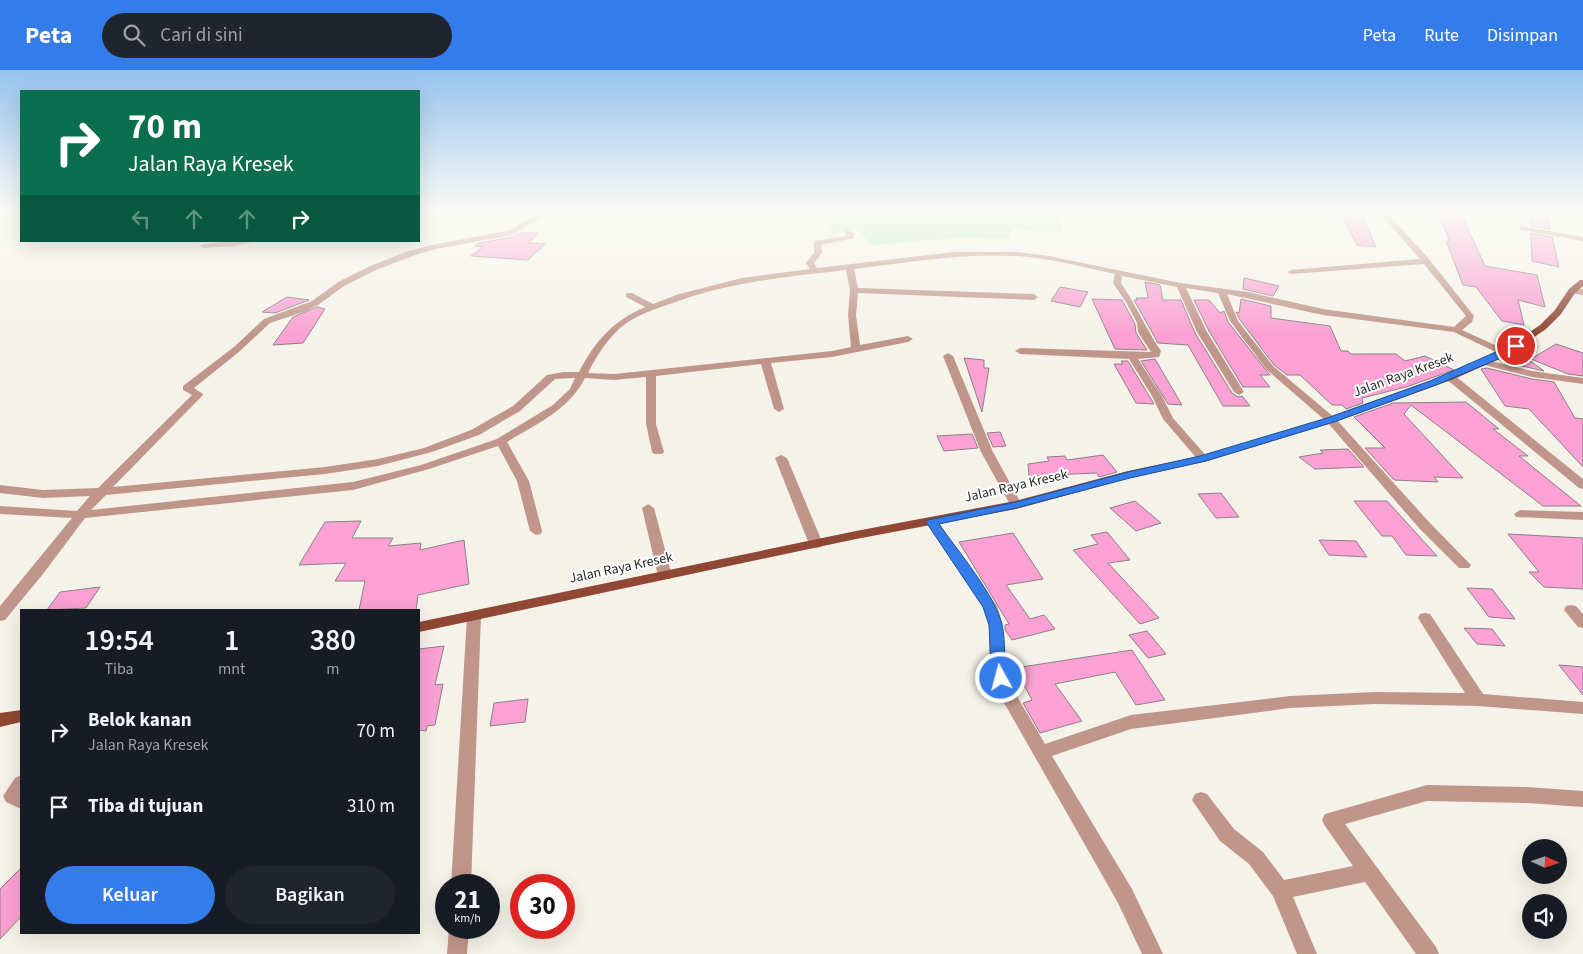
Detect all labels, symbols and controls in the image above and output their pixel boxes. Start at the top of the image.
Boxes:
search box [102,13,452,58]
text: Peta [25,18,72,53]
icon: search [120,21,148,49]
text: Cari di sini [160,22,243,49]
text: Peta [1363,23,1396,48]
text: Rute [1424,23,1459,48]
text: Disimpan [1487,23,1558,48]
text: 70 m [128,102,202,152]
icon: right [45,110,110,175]
text: Jalan Raya Kresek [128,148,294,180]
icon: left [127,205,155,233]
icon: ahead [180,205,208,233]
icon: ahead [233,205,261,233]
icon: right [286,205,314,233]
pin [1495,325,1537,367]
icon: arrive [1502,332,1530,360]
street label: Jalan Raya Kresek [1350,347,1456,402]
street label: Jalan Raya Kresek [963,464,1070,508]
street label: Jalan Raya Kresek [568,547,675,589]
text: 19:54 [84,619,154,662]
text: 1 [224,619,240,662]
text: 380 [310,619,356,662]
position arrow [974,651,1026,703]
text: Tiba [104,658,134,680]
text: mnt [218,658,246,680]
text: m [326,658,339,680]
text: Belok kanan [88,707,192,734]
icon: right [45,718,73,746]
text: 70 m [357,718,395,745]
text: Jalan Raya Kresek [88,734,209,756]
icon: arrive [45,793,73,821]
text: Tiba di tujuan [88,793,203,820]
text: 310 m [347,793,395,820]
north arrow [1522,839,1568,884]
map controls [1522,839,1567,939]
button: Keluar [45,866,215,924]
button: Bagikan [225,866,395,924]
speed limit sign: 30 [510,874,575,939]
text: 21 [454,882,481,918]
button: sound [1522,894,1567,939]
text: km/h [454,910,481,927]

